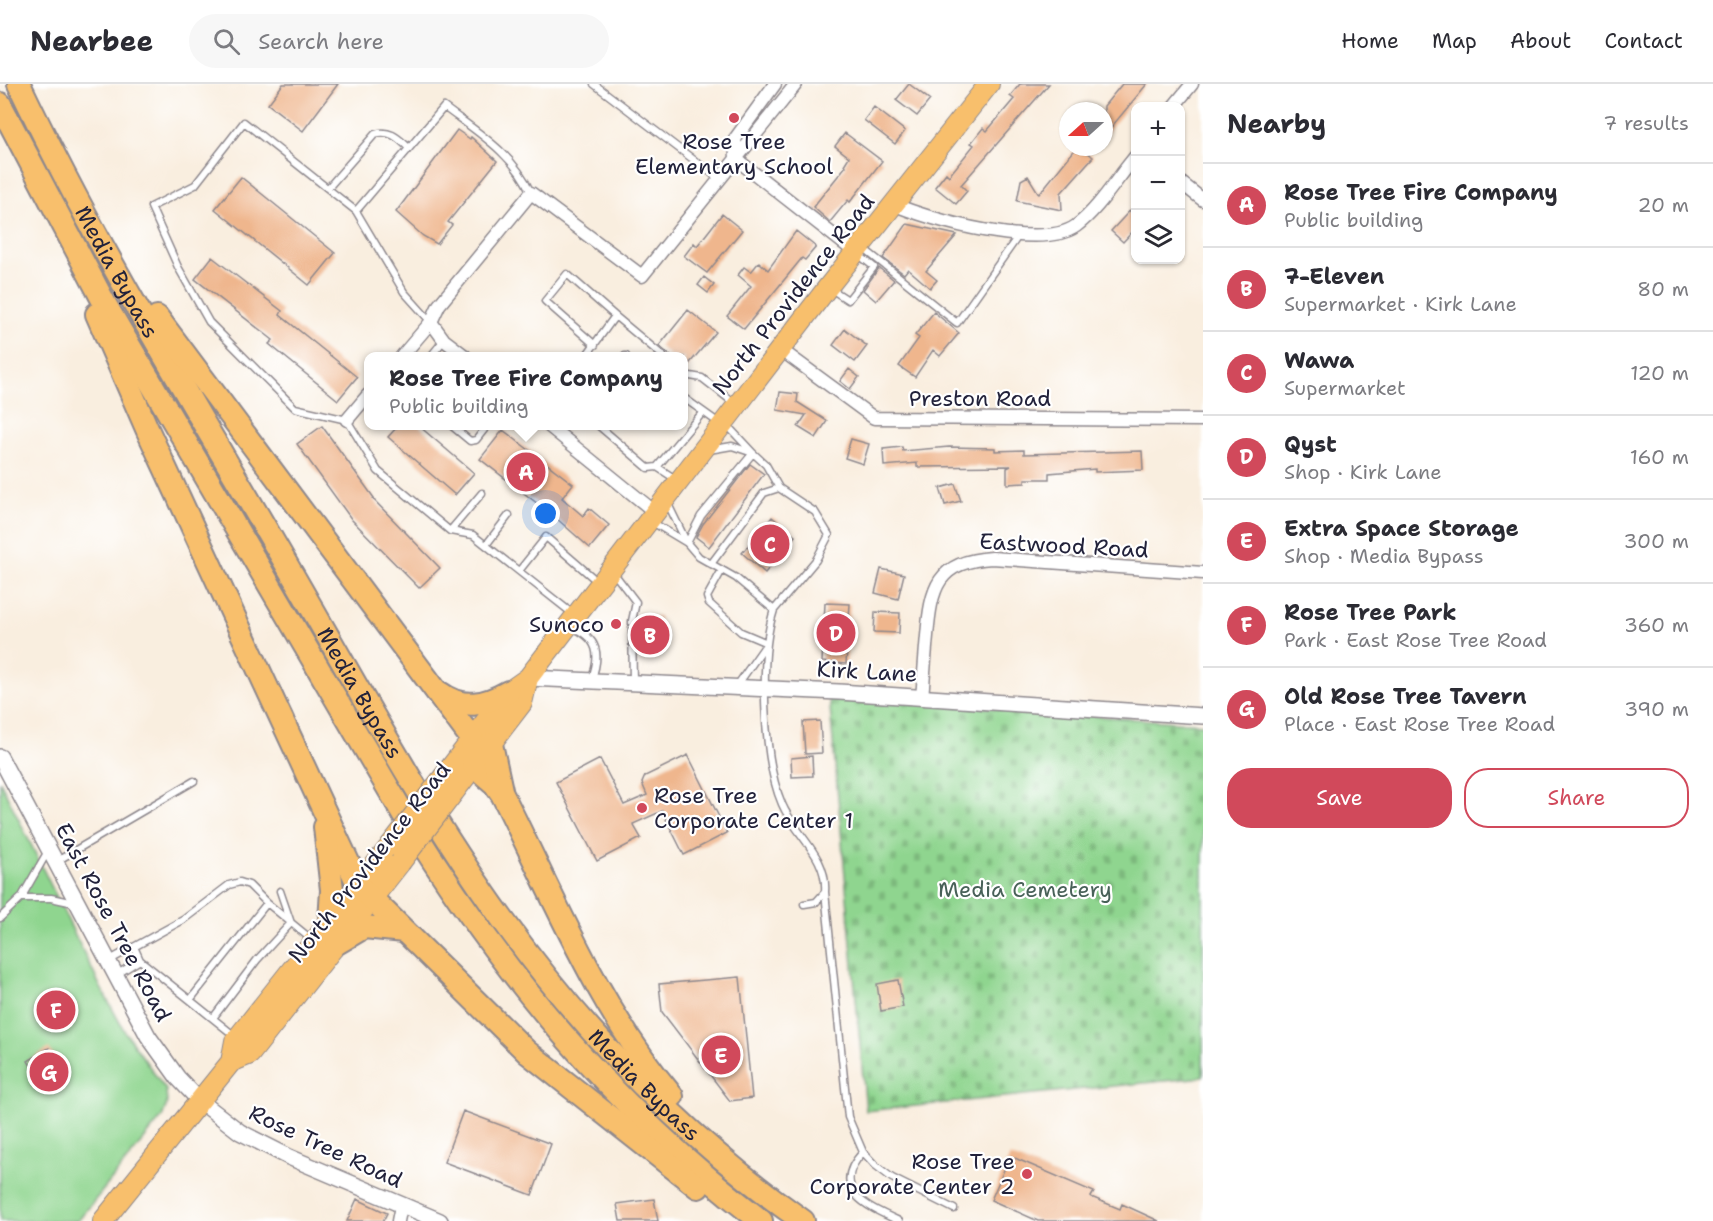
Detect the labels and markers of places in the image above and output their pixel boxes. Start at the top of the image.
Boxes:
marker: Rose Tree Elementary School [727,111,741,125]
place label: Rose Tree Elementary School [635,127,833,181]
pin: A [506,450,546,494]
pin: C [750,522,790,566]
place label: Sunoco [529,610,604,639]
pin: D [816,610,856,656]
pin: B [630,612,670,658]
marker: Sunoco [609,617,623,631]
place label: Rose Tree Corporate Center 1 [654,781,853,835]
marker: Rose Tree Corporate Center 1 [635,801,649,815]
pin: F [36,988,76,1032]
pin: E [702,1032,740,1078]
pin: G [29,1050,68,1094]
place label: Rose Tree Corporate Center 2 [809,1147,1015,1201]
marker: Rose Tree Corporate Center 2 [1020,1167,1034,1181]

